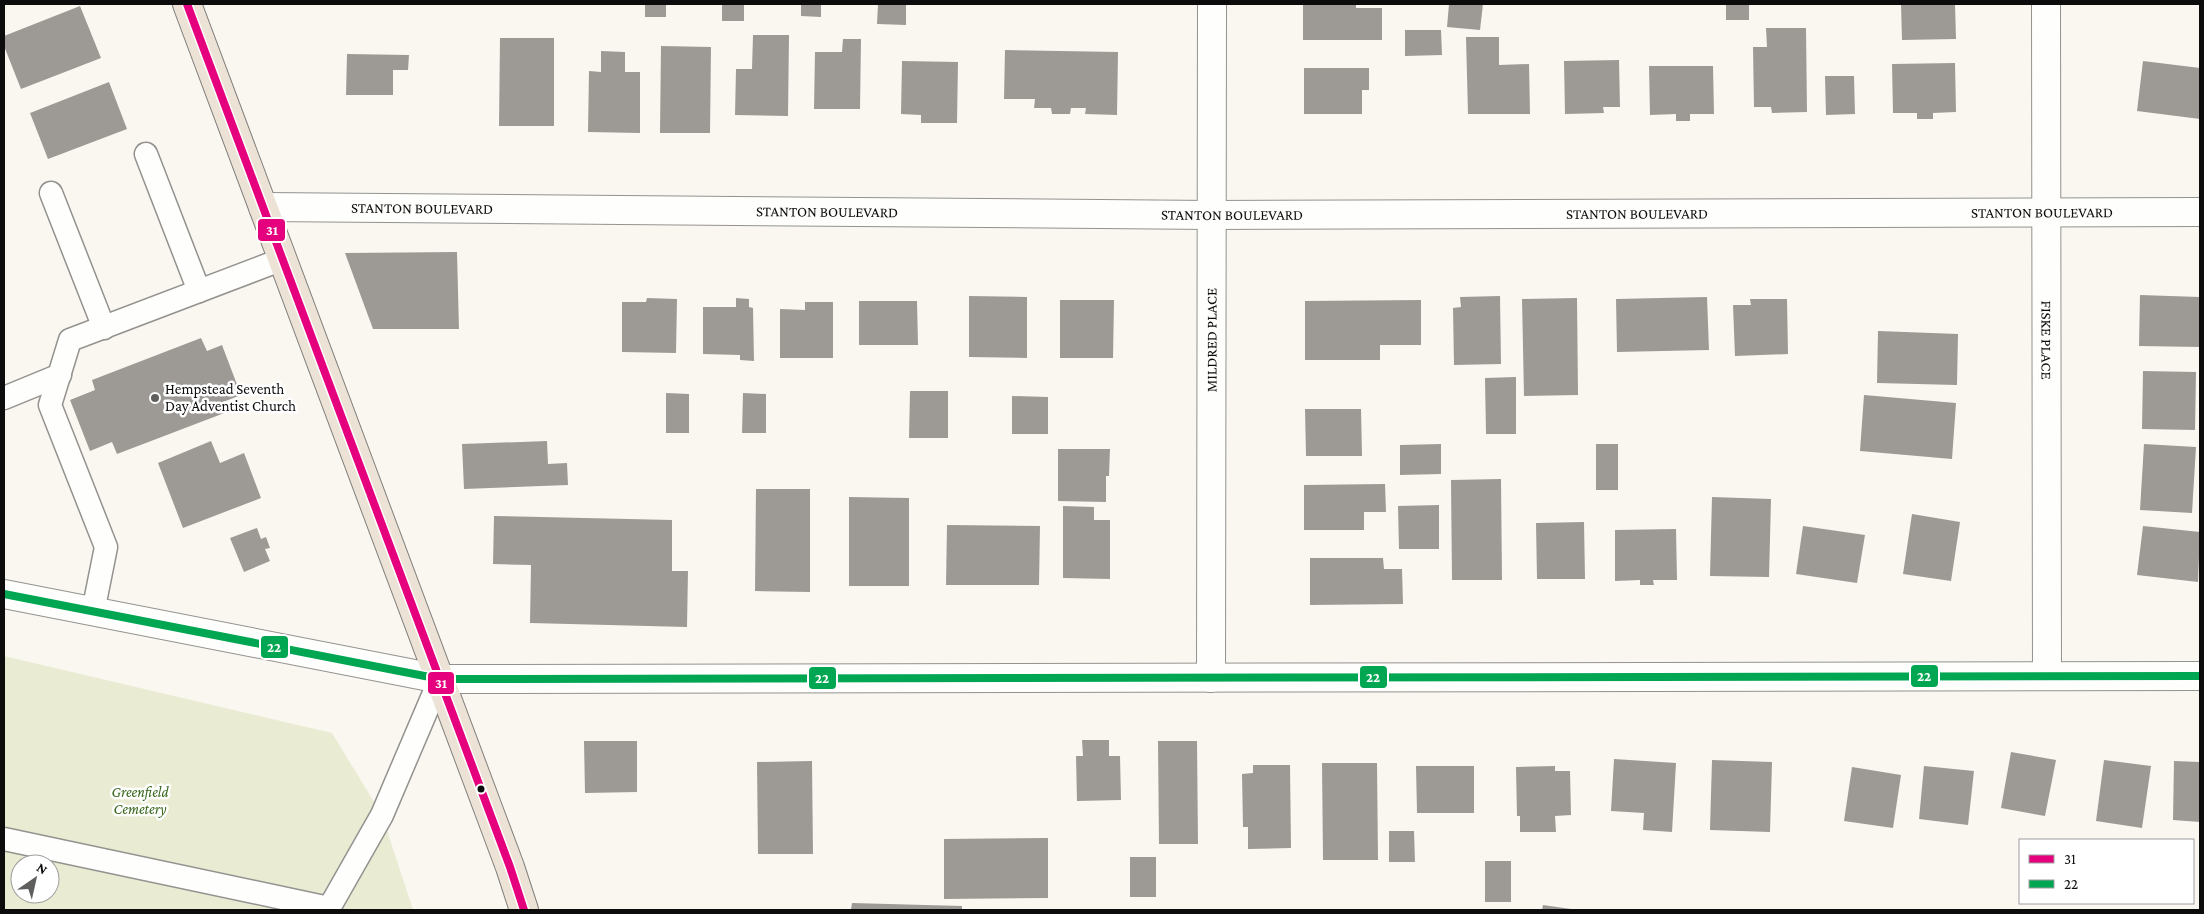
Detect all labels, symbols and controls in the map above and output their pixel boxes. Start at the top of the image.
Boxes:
street label: STANTON BOULEVARD [351,200,493,217]
street label: STANTON BOULEVARD [756,203,898,220]
street label: STANTON BOULEVARD [1971,204,2113,221]
street label: STANTON BOULEVARD [1566,205,1708,222]
street label: STANTON BOULEVARD [1161,207,1303,223]
line badge: 31 [257,218,286,242]
text: 31 [266,222,278,238]
street label: MILDRED PLACE [1203,288,1220,392]
street label: FISKE PLACE [2038,300,2055,380]
place label: Hempstead Seventh Day Adventist Church [165,381,296,415]
marker: Hempstead Seventh Day Adventist Church [149,392,161,404]
line badge: 22 [260,635,289,659]
text: 22 [267,639,281,655]
line badge: 22 [1910,664,1939,688]
line badge: 22 [1359,665,1388,689]
line badge: 22 [808,666,837,690]
text: 22 [1917,668,1931,684]
text: 22 [1366,669,1380,685]
text: 22 [815,670,829,686]
line badge: 31 [427,671,455,695]
text: 31 [435,675,447,691]
park label: Greenfield Cemetery [111,784,169,818]
unlabelled marker [476,784,486,794]
legend [2019,839,2194,904]
text: 31 [2064,851,2076,867]
north arrow [10,854,60,904]
text: N [34,859,51,878]
text: 22 [2064,876,2078,892]

